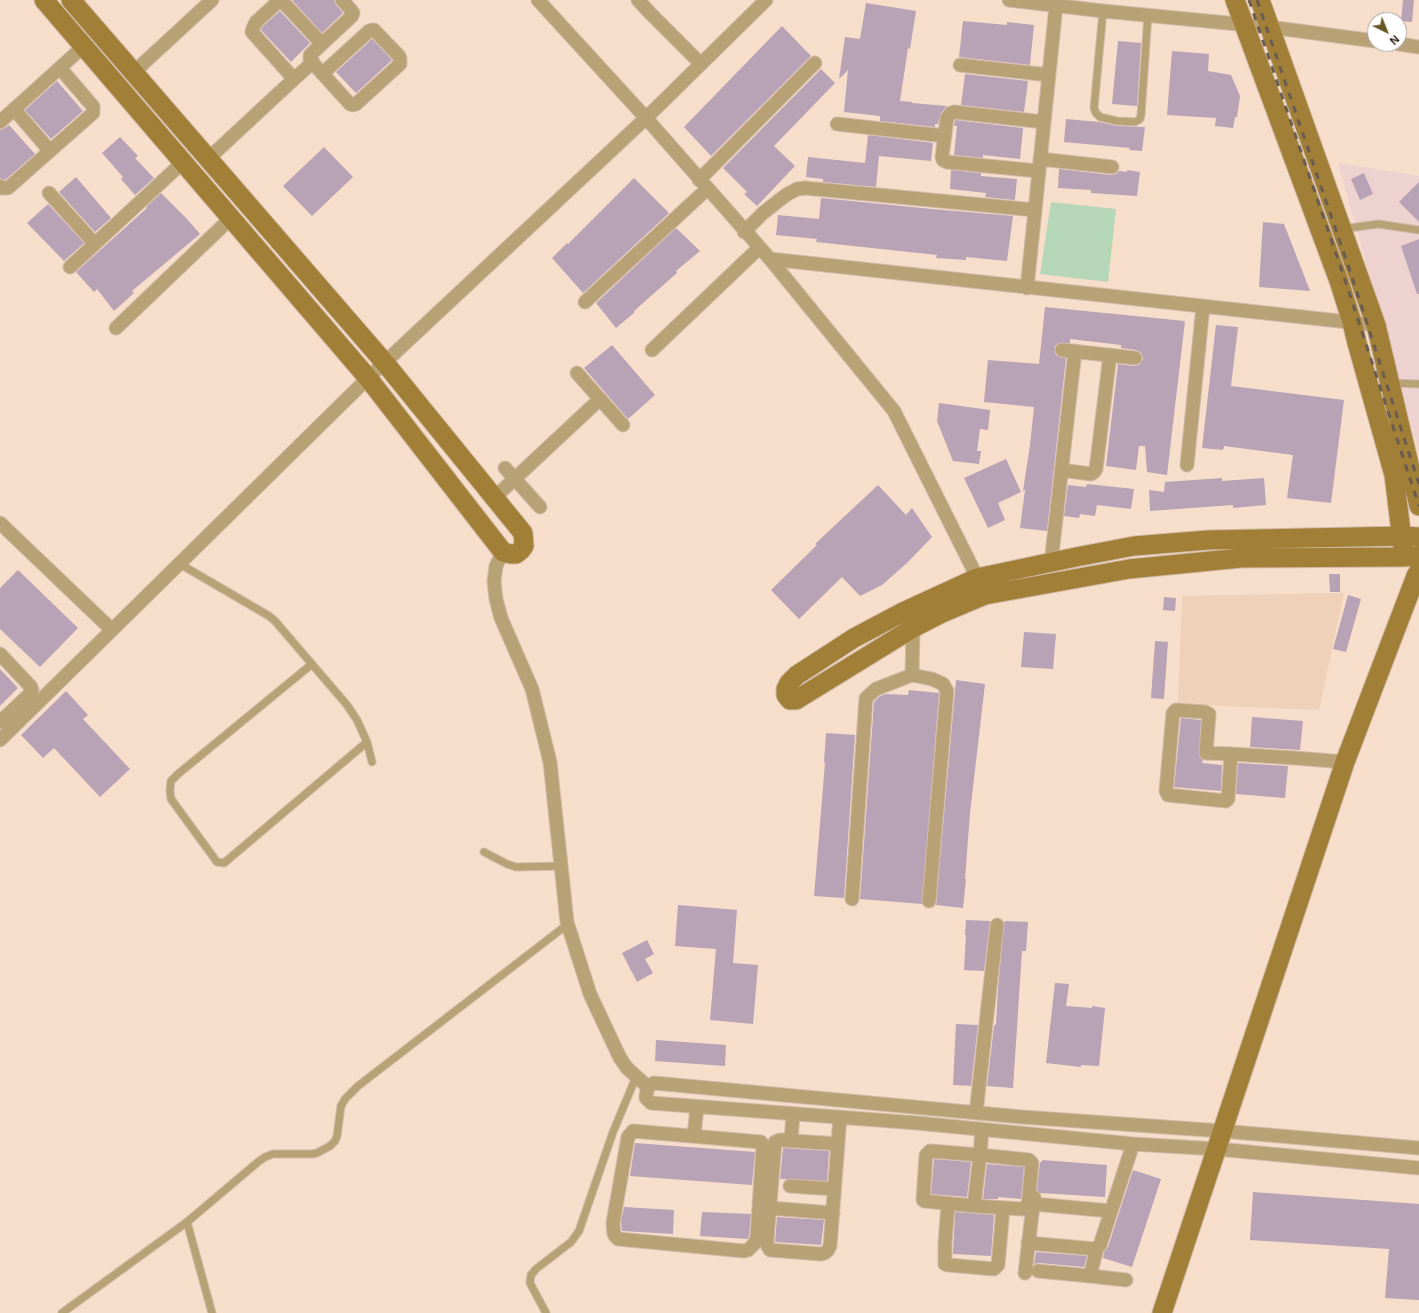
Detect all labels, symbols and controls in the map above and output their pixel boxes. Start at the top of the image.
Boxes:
north arrow [1367,12,1407,52]
text: N [1388,33,1402,47]

